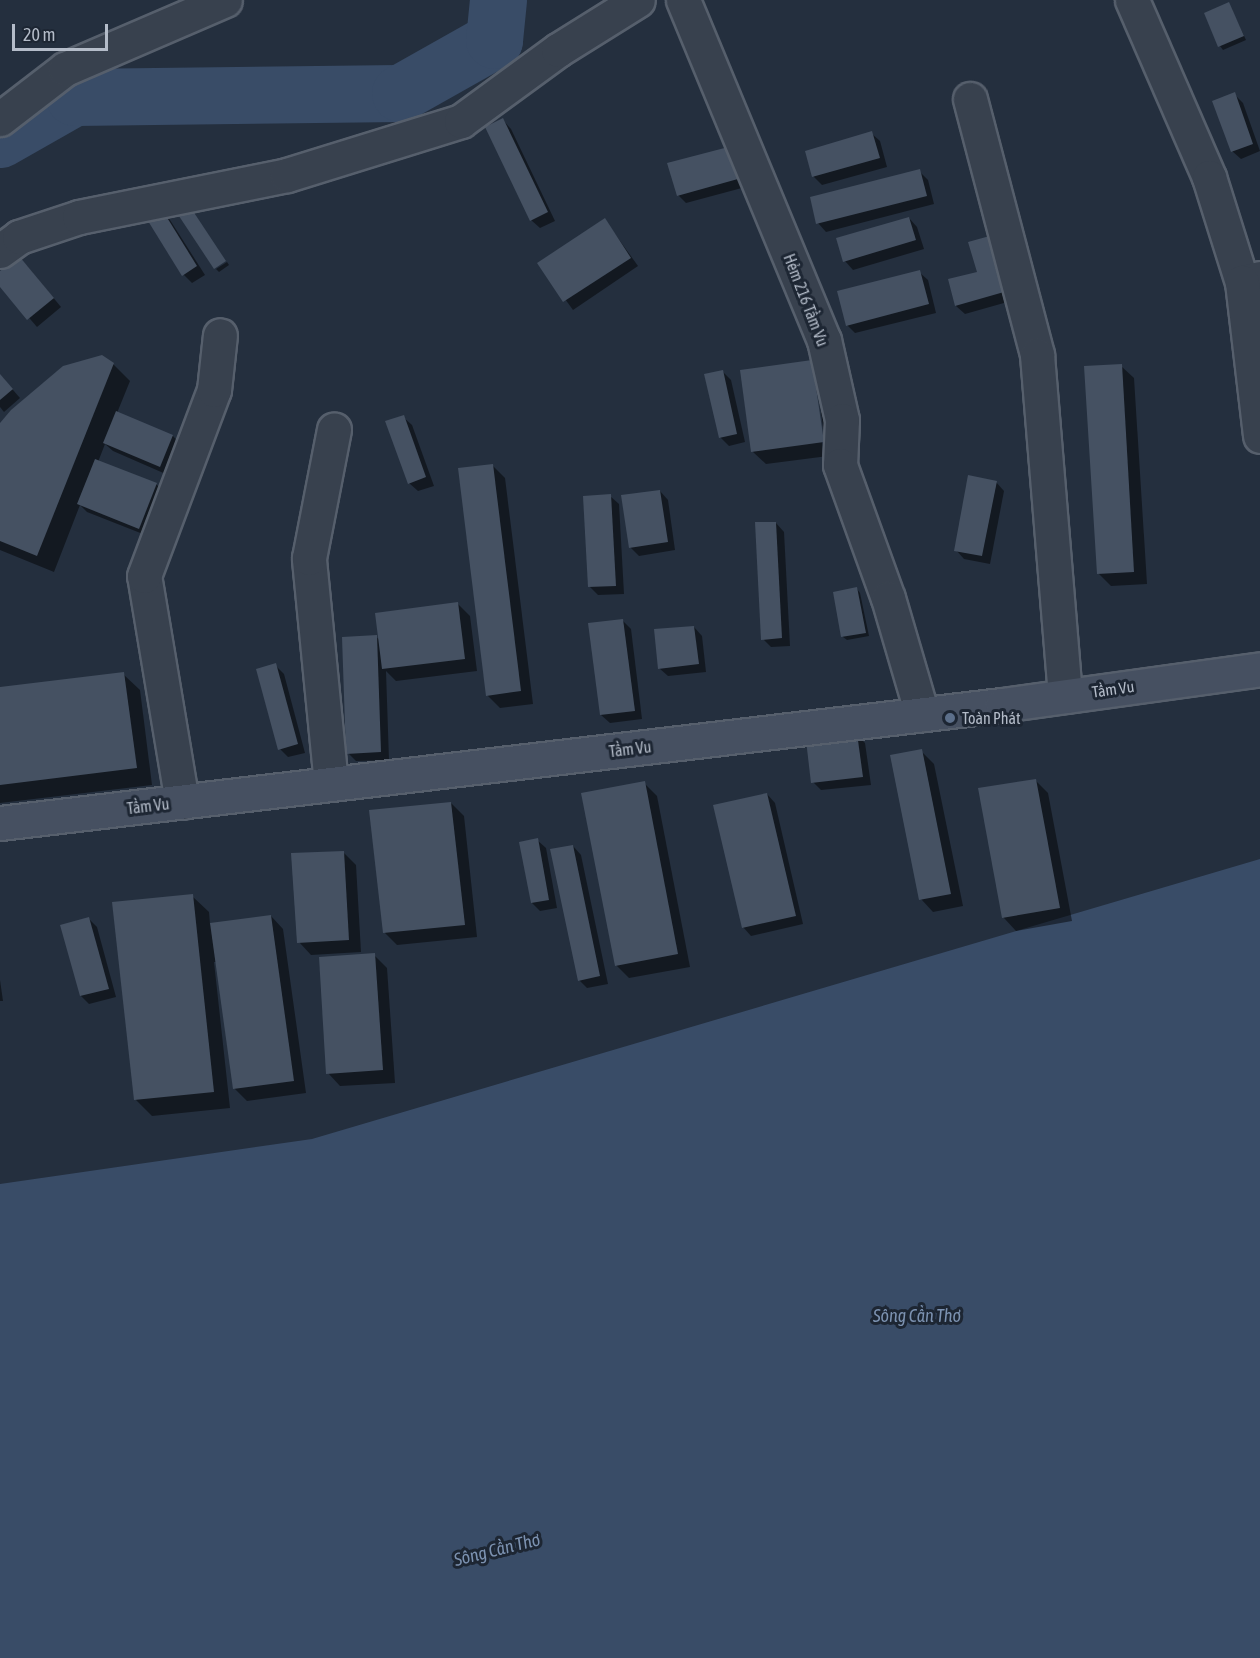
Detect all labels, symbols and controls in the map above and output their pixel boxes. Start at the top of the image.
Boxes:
scale bar [15,12,111,50]
text: 20 m [23,24,55,45]
street label: Hẻm 216 Tầm Vu [780,251,832,349]
street label: Tầm Vu [1091,677,1135,701]
place label: Toàn Phát [962,708,1021,728]
marker: Toàn Phát [943,711,957,725]
street label: Tầm Vu [608,737,652,761]
street label: Tầm Vu [126,794,170,818]
water label: Sông Cần Thơ [873,1305,961,1327]
water label: Sông Cần Thơ [452,1529,542,1571]

